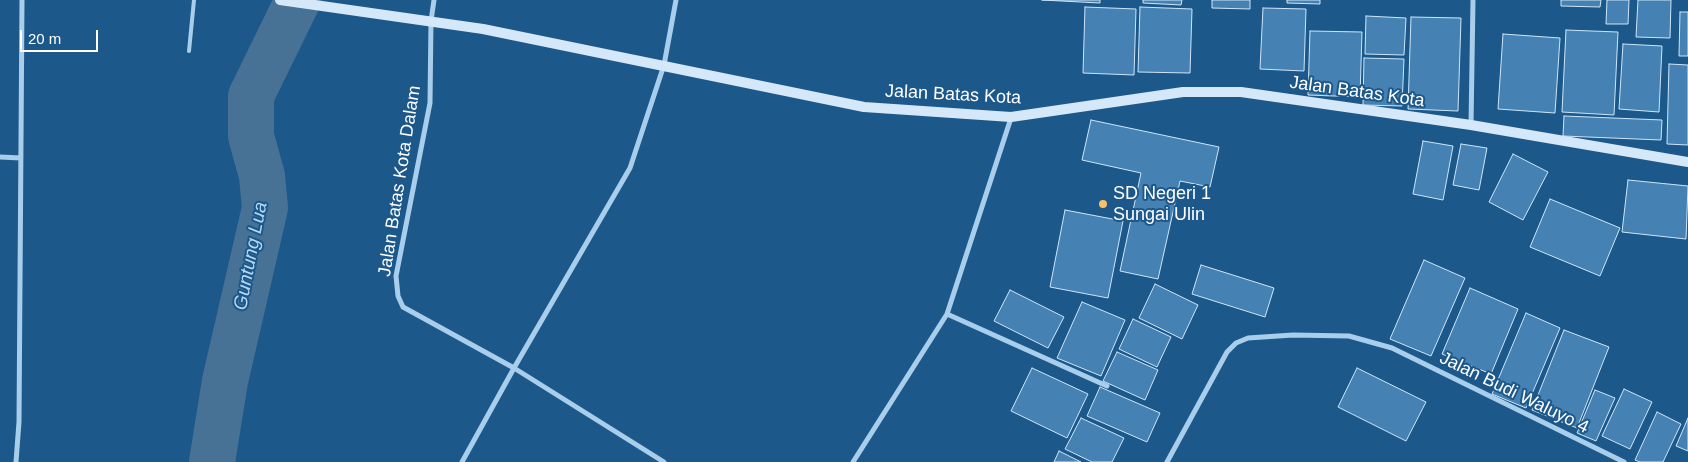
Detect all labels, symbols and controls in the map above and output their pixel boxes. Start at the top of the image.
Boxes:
scale bar [22,20,100,52]
text: 20 m [28,30,61,47]
street label: Jalan Batas Kota [1288,72,1426,112]
street label: Jalan Batas Kota [884,81,1022,109]
street label: Jalan Batas Kota Dalam [374,84,426,278]
place label: SD Negeri 1 Sungai Ulin [1113,183,1211,225]
marker: SD Negeri 1 Sungai Ulin [1097,198,1109,210]
water label: Guntung Lua [229,200,273,312]
street label: Jalan Budi Waluyo 4 [1436,347,1592,439]

